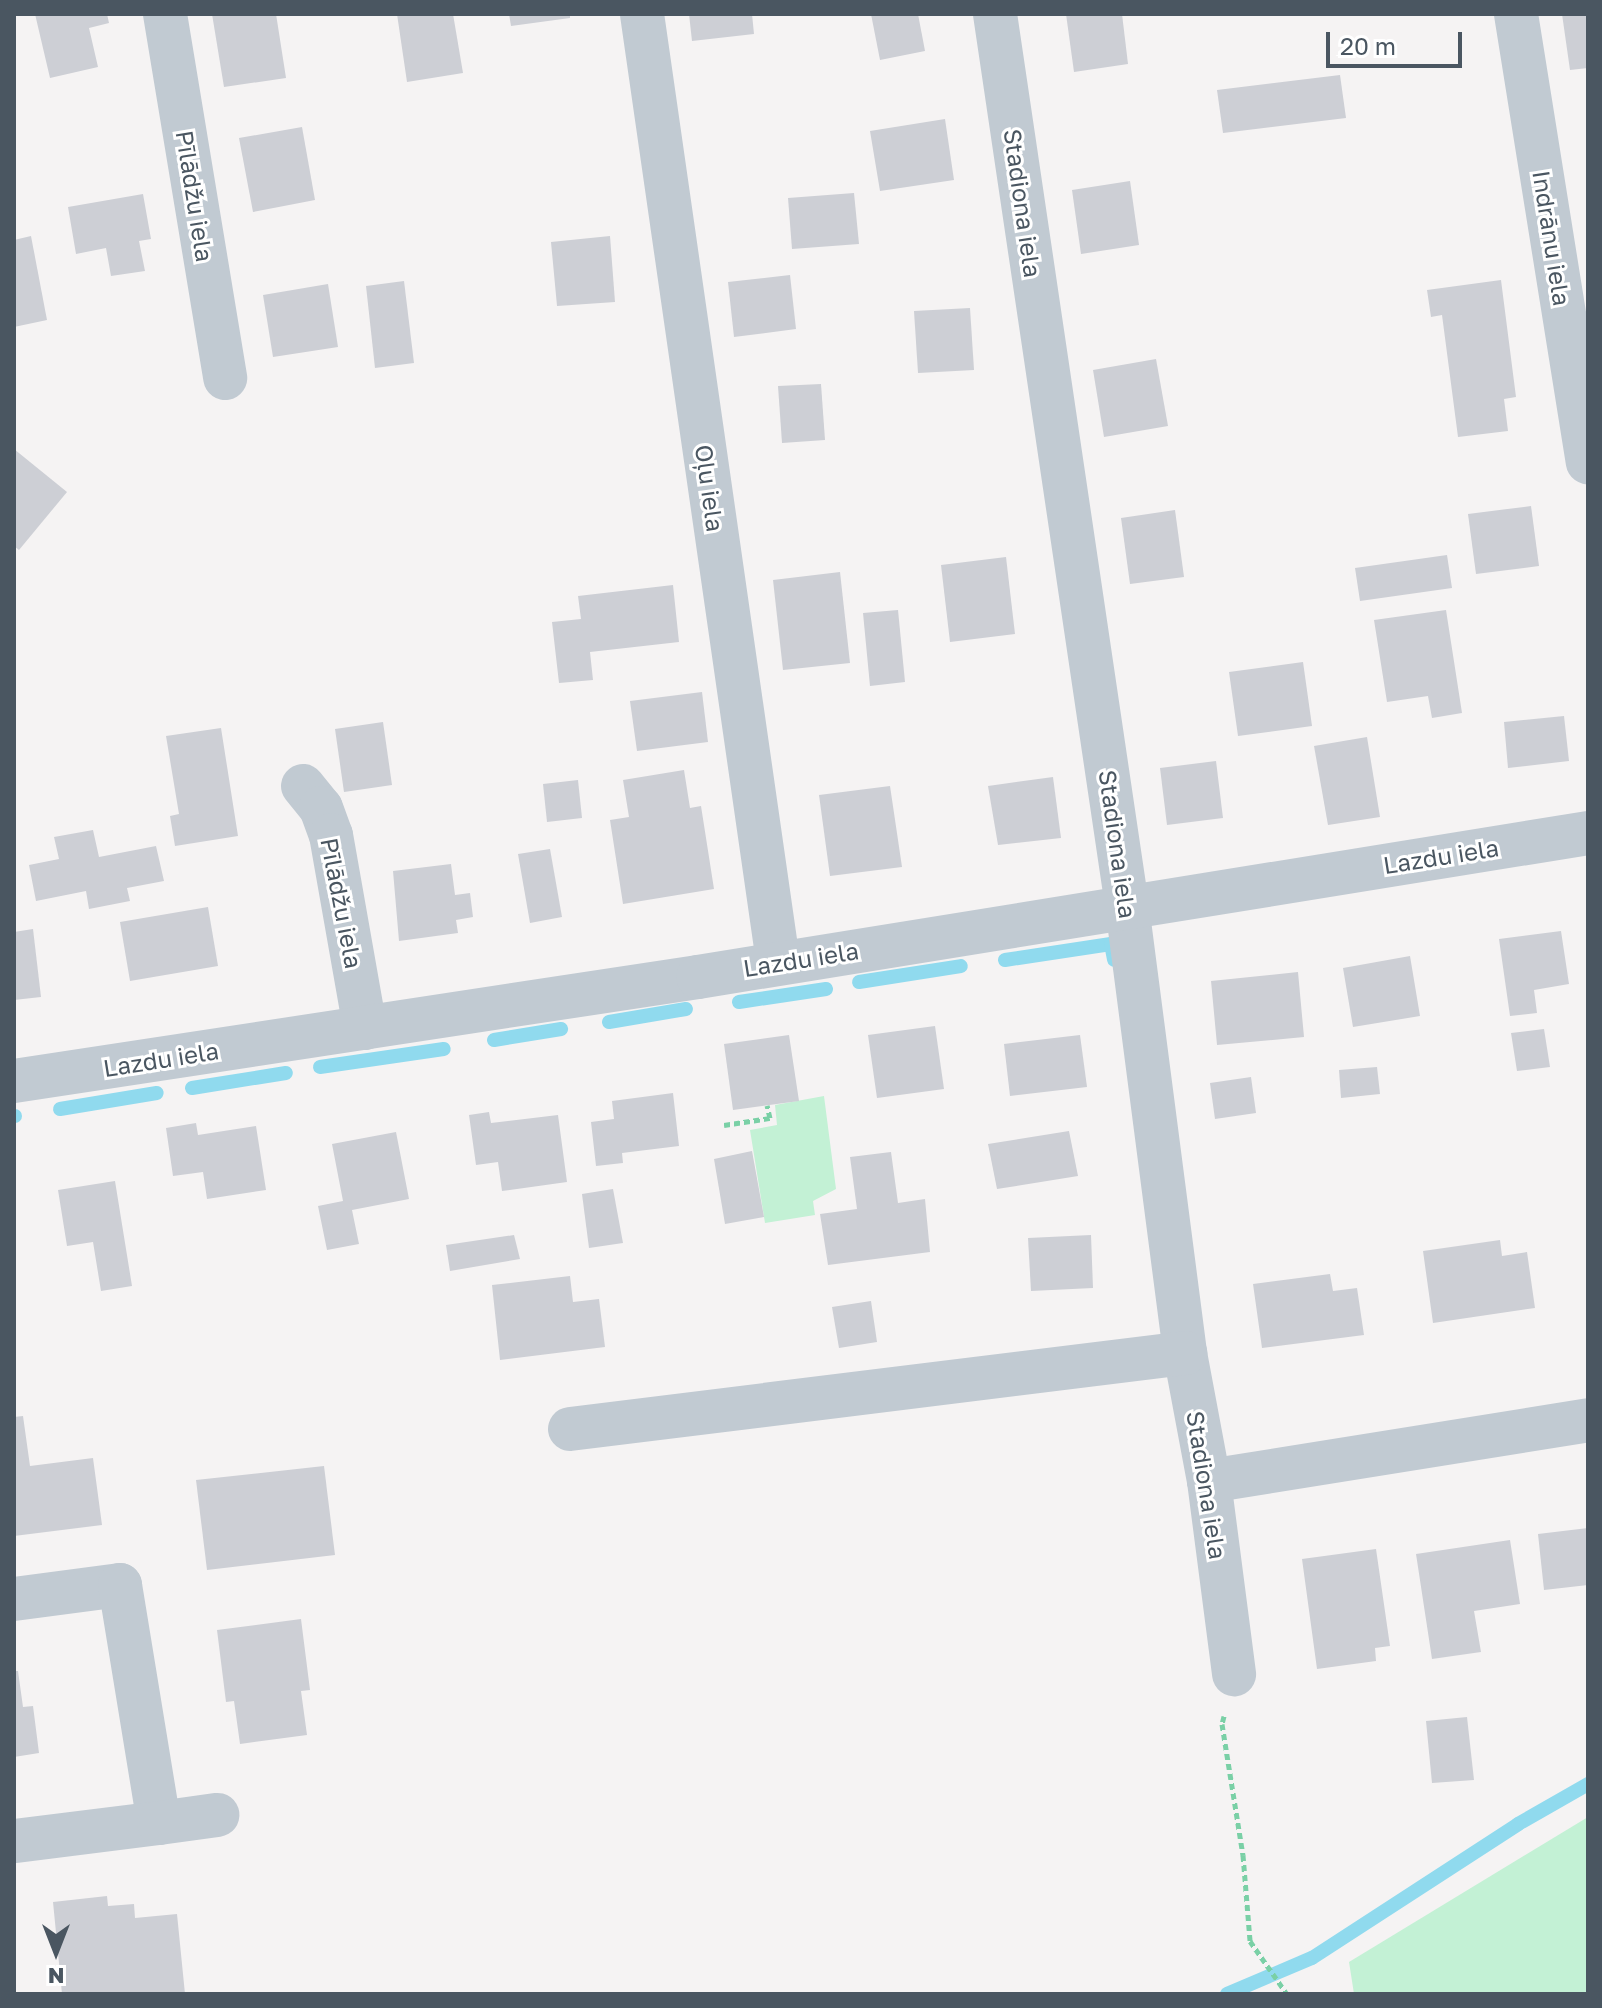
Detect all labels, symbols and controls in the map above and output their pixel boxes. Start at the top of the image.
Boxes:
scale bar [1330,16,1466,66]
text: 20 m [1340,31,1396,60]
street label: Stadiona iela [998,127,1048,279]
street label: Pīlādžu iela [170,128,220,264]
street label: Indrānu iela [1527,168,1577,308]
street label: Oļu iela [690,443,730,533]
street label: Stadiona iela [1093,768,1143,920]
street label: Lazdu iela [1381,833,1501,879]
street label: Pīlādžu iela [315,835,369,971]
street label: Lazdu iela [741,936,861,982]
street label: Lazdu iela [101,1036,221,1082]
street label: Stadiona iela [1181,1409,1233,1561]
north arrow [16,1912,96,1992]
text: N [48,1963,64,1990]

